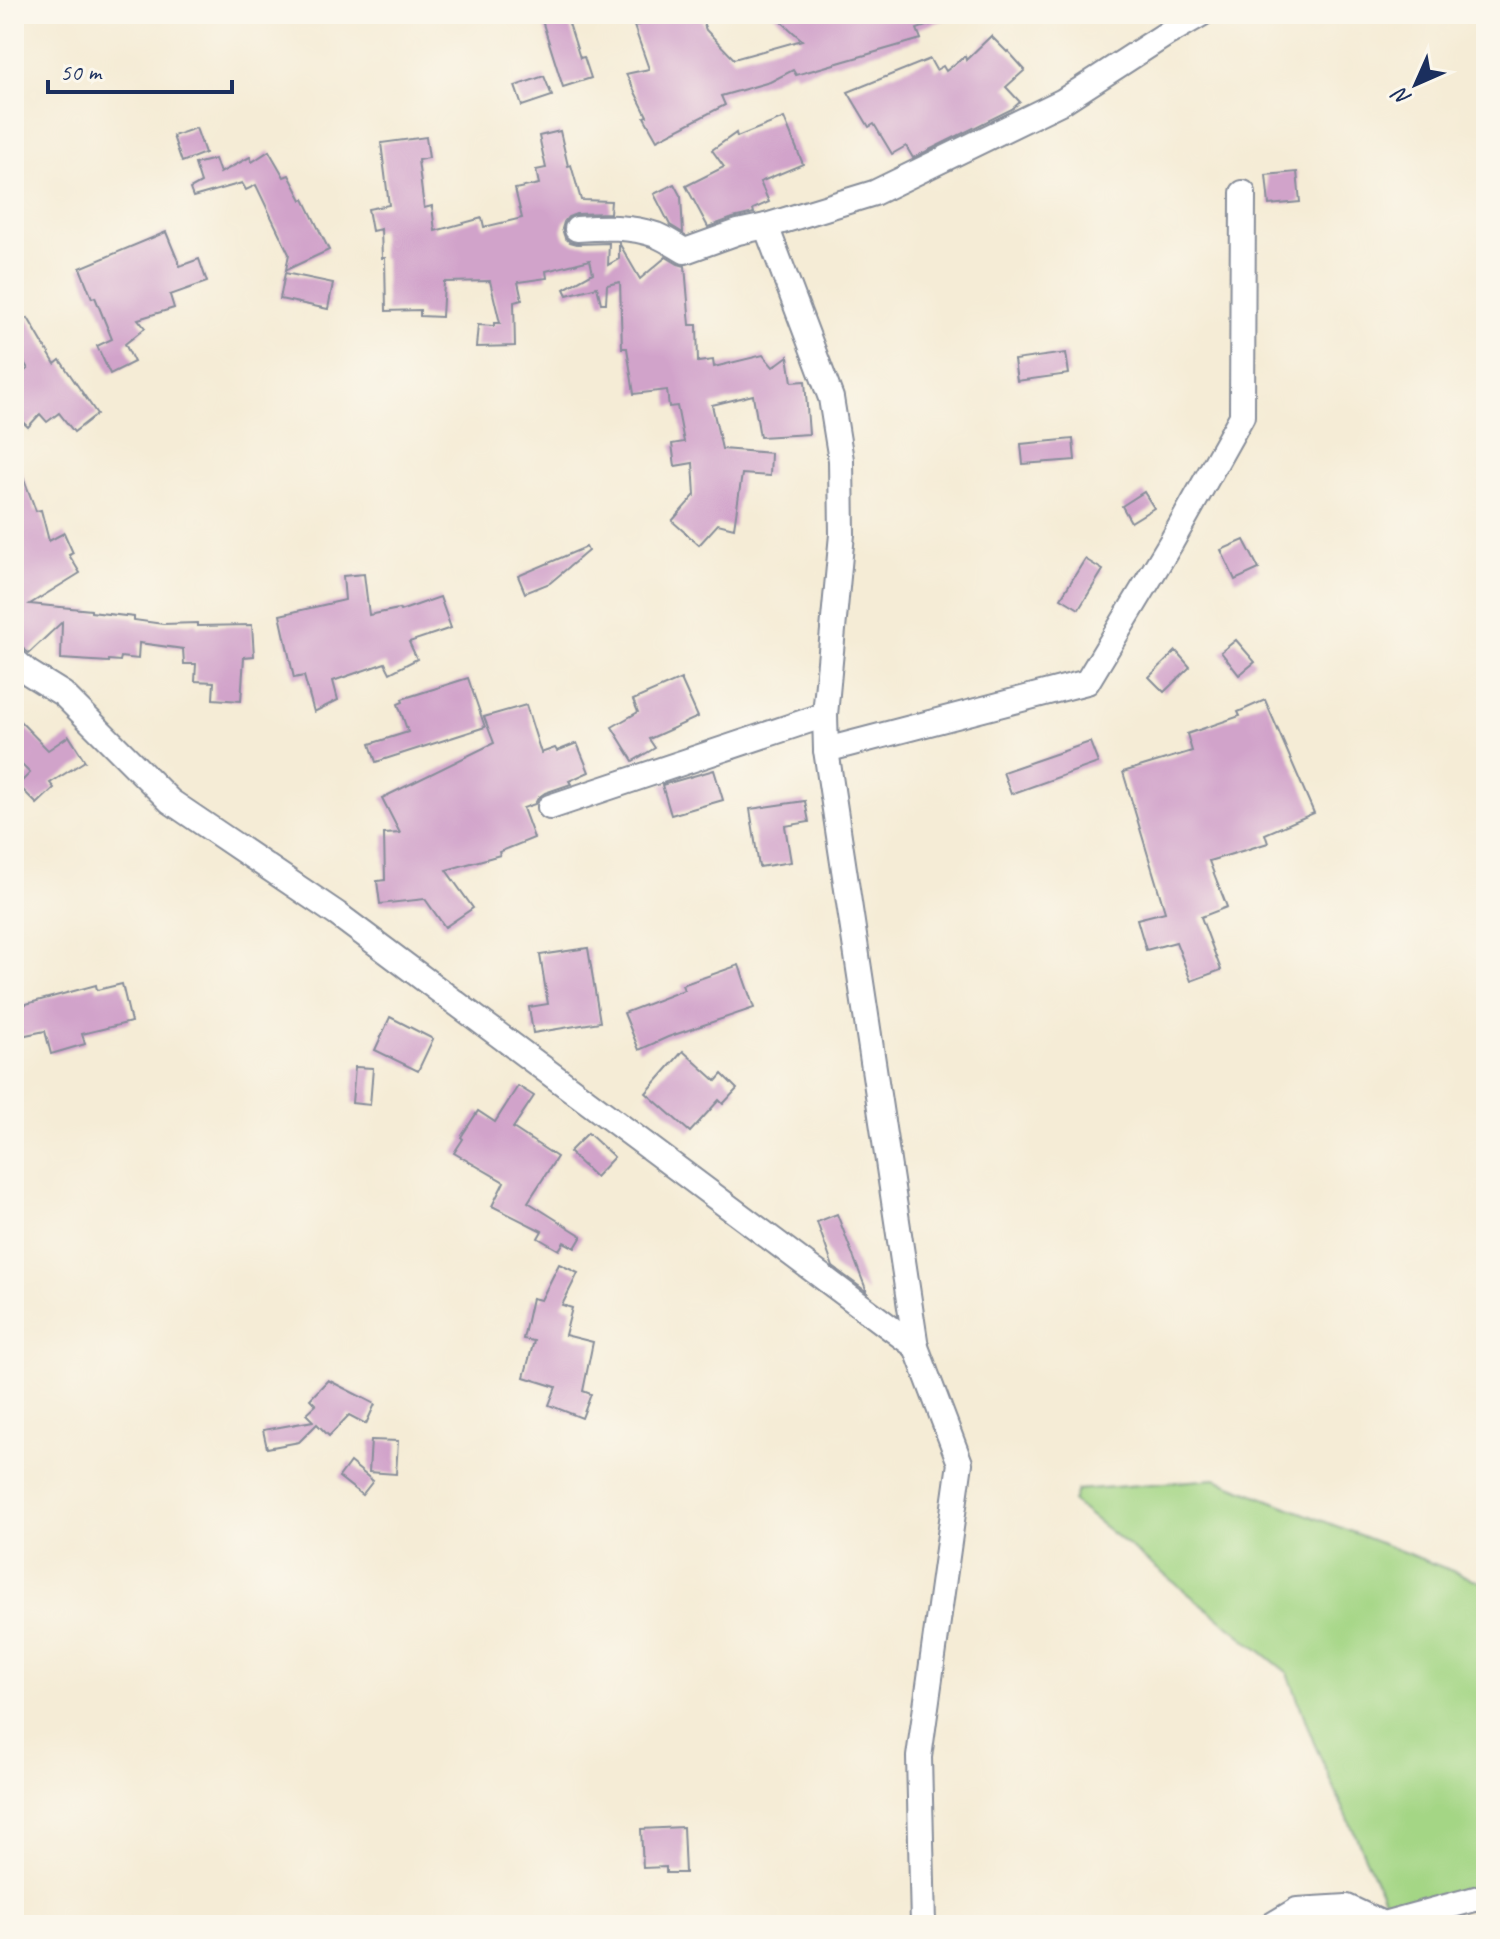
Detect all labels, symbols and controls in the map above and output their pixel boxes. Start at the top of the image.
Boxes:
scale bar [48,44,232,94]
north arrow [1376,44,1456,124]
text: 50 m [60,57,103,87]
text: N [1385,80,1417,112]

